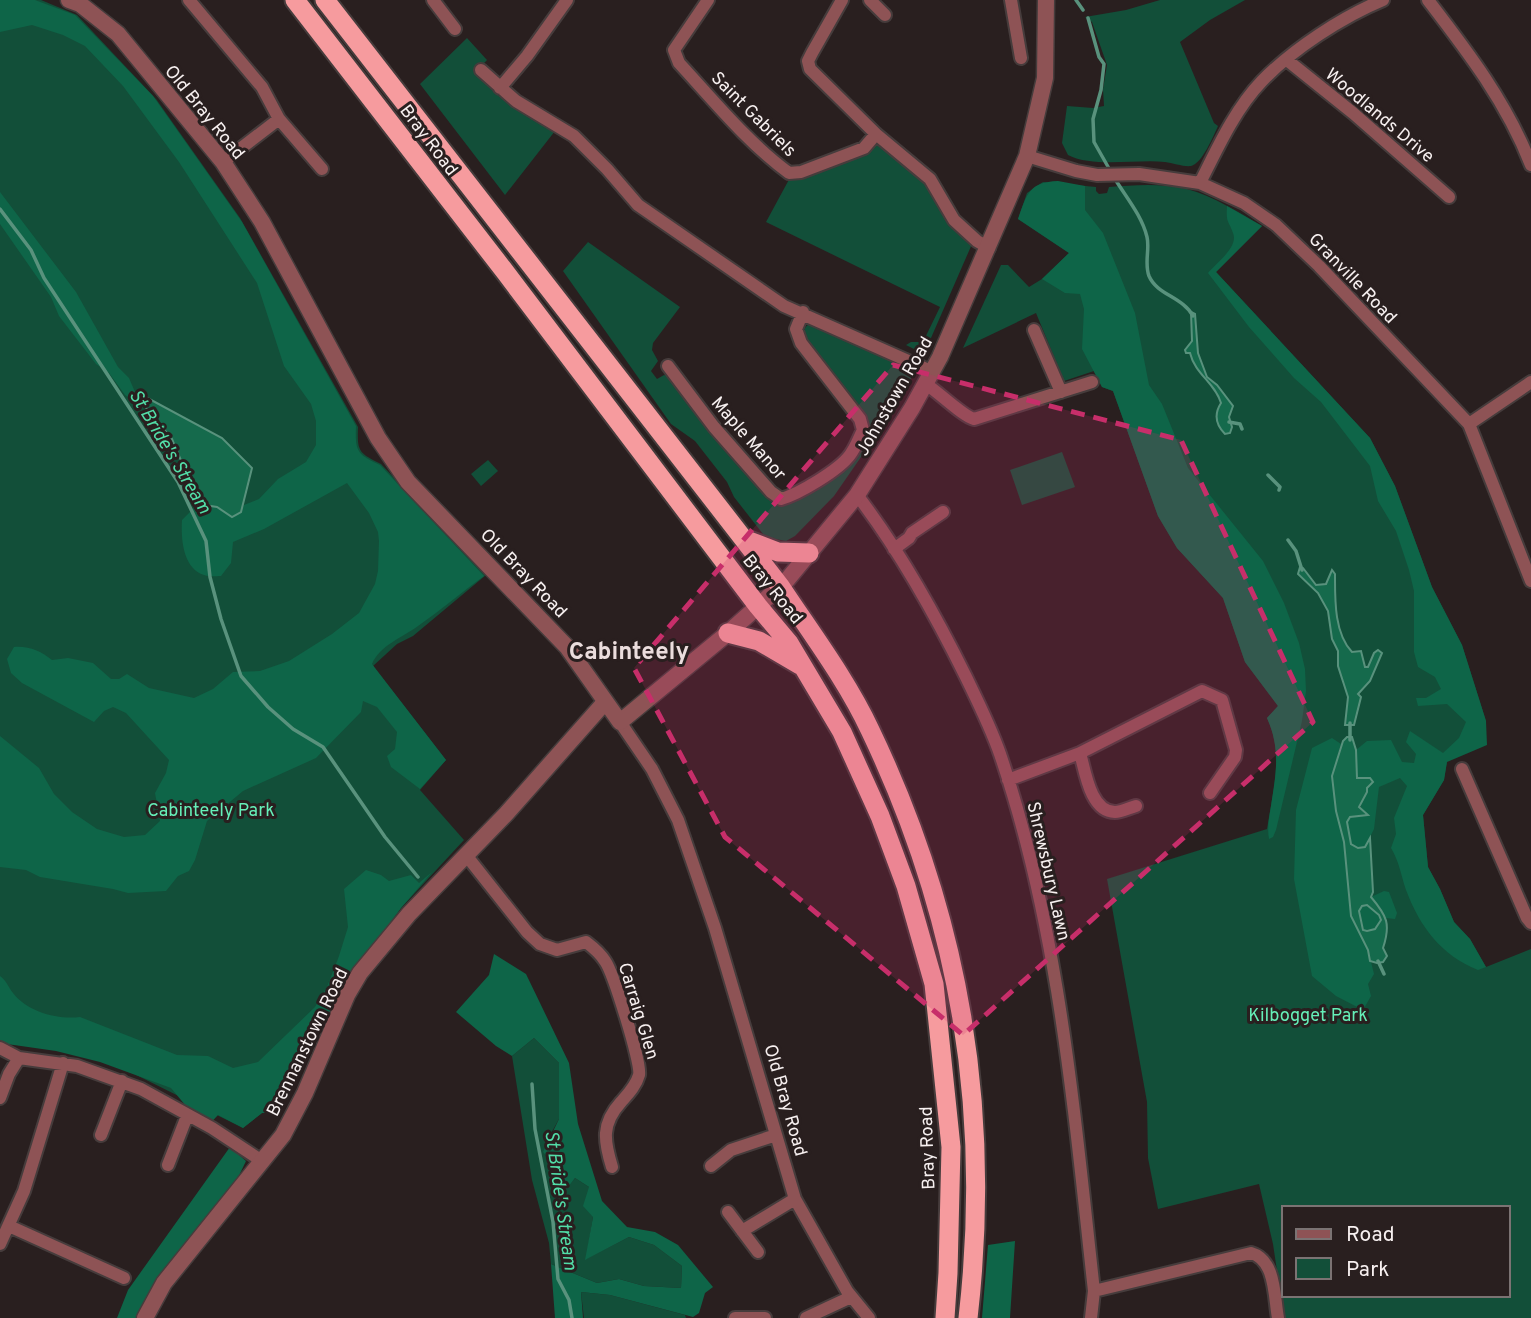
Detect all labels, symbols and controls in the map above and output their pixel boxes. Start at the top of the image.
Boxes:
street label: Old Bray Road [159,61,249,165]
street label: Woodlands Drive [1320,64,1438,169]
street label: Saint Gabriels [705,67,801,163]
street label: Bray Road [394,101,462,181]
street label: Granville Road [1303,229,1401,329]
street label: Johnstown Road [852,333,939,461]
water label: St Bride's Stream [123,385,216,519]
street label: Maple Manor [705,392,790,486]
street label: Old Bray Road [475,525,571,624]
street label: Bray Road [737,550,807,630]
district label: Cabinteely [569,638,689,668]
park label: Cabinteely Park [147,800,275,823]
street label: Shrewsbury Lawn [1020,800,1075,943]
street label: Carraig Glen [612,960,663,1063]
street label: Brennanstown Road [262,965,354,1121]
park label: Kilbogget Park [1248,1005,1368,1028]
street label: Old Bray Road [758,1042,812,1159]
street label: Bray Road [916,1106,941,1190]
water label: St Bride's Stream [538,1129,582,1272]
legend [1282,1206,1510,1297]
text: Road [1346,1222,1395,1249]
text: Park [1346,1257,1389,1284]

